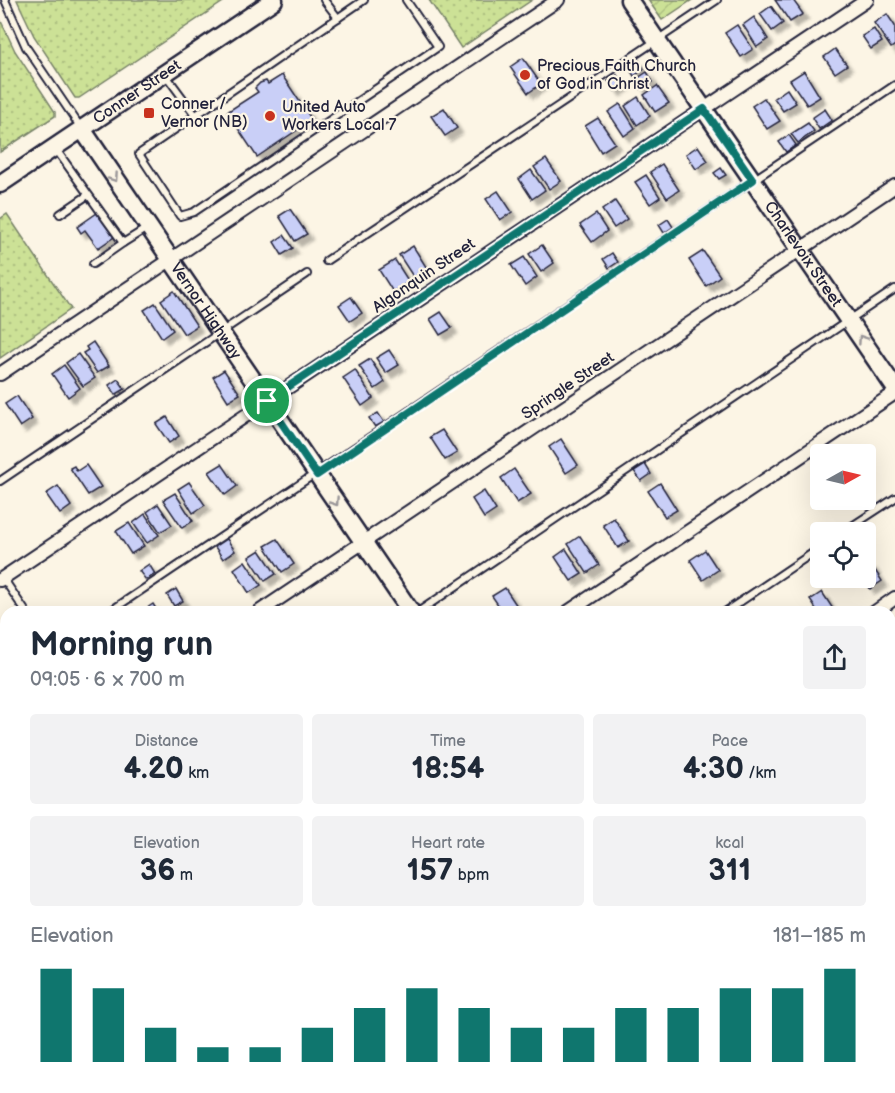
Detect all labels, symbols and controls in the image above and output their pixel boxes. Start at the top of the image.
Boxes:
street label: Conner Street [89,56,185,128]
place label: Precious Faith Church of God in Christ [537,57,696,94]
marker: Precious Faith Church of God in Christ [518,68,532,82]
place label: Conner / Vernor (NB) [161,95,248,132]
place label: United Auto Workers Local 7 [282,98,396,135]
marker: Conner / Vernor (NB) [142,106,156,120]
marker: United Auto Workers Local 7 [263,109,277,123]
one-way arrow [107,171,118,182]
street label: Charlevoix Street [760,198,846,311]
street label: Algonquin Street [369,235,479,317]
street label: Vernor Highway [166,259,246,363]
one-way arrow [858,335,869,346]
street label: Springle Street [518,348,618,424]
pin [241,375,292,426]
icon: arrive [250,384,283,417]
north arrow [810,444,876,510]
map controls [810,444,876,588]
one-way arrow [328,495,339,506]
button: locate [810,522,876,588]
text: Morning run [30,625,213,665]
button: share [803,626,866,689]
text: 09:05 · 6 × 700 m [30,668,185,692]
text: Distance [134,732,198,751]
text: Time [430,732,466,751]
text: Pace [711,732,748,751]
text: 4.20 [123,751,184,787]
text: 18:54 [412,751,484,787]
text: 4:30 [683,751,744,787]
text: km [184,764,209,783]
text: /km [744,764,777,783]
text: Elevation [133,834,200,853]
text: Heart rate [411,834,485,853]
text: kcal [715,834,744,853]
text: 36 [140,853,175,889]
text: 157 [407,853,453,889]
text: 311 [708,853,751,889]
text: m [175,866,193,885]
text: bpm [453,866,489,885]
text: Elevation [30,924,113,948]
text: 181–185 m [773,924,866,948]

